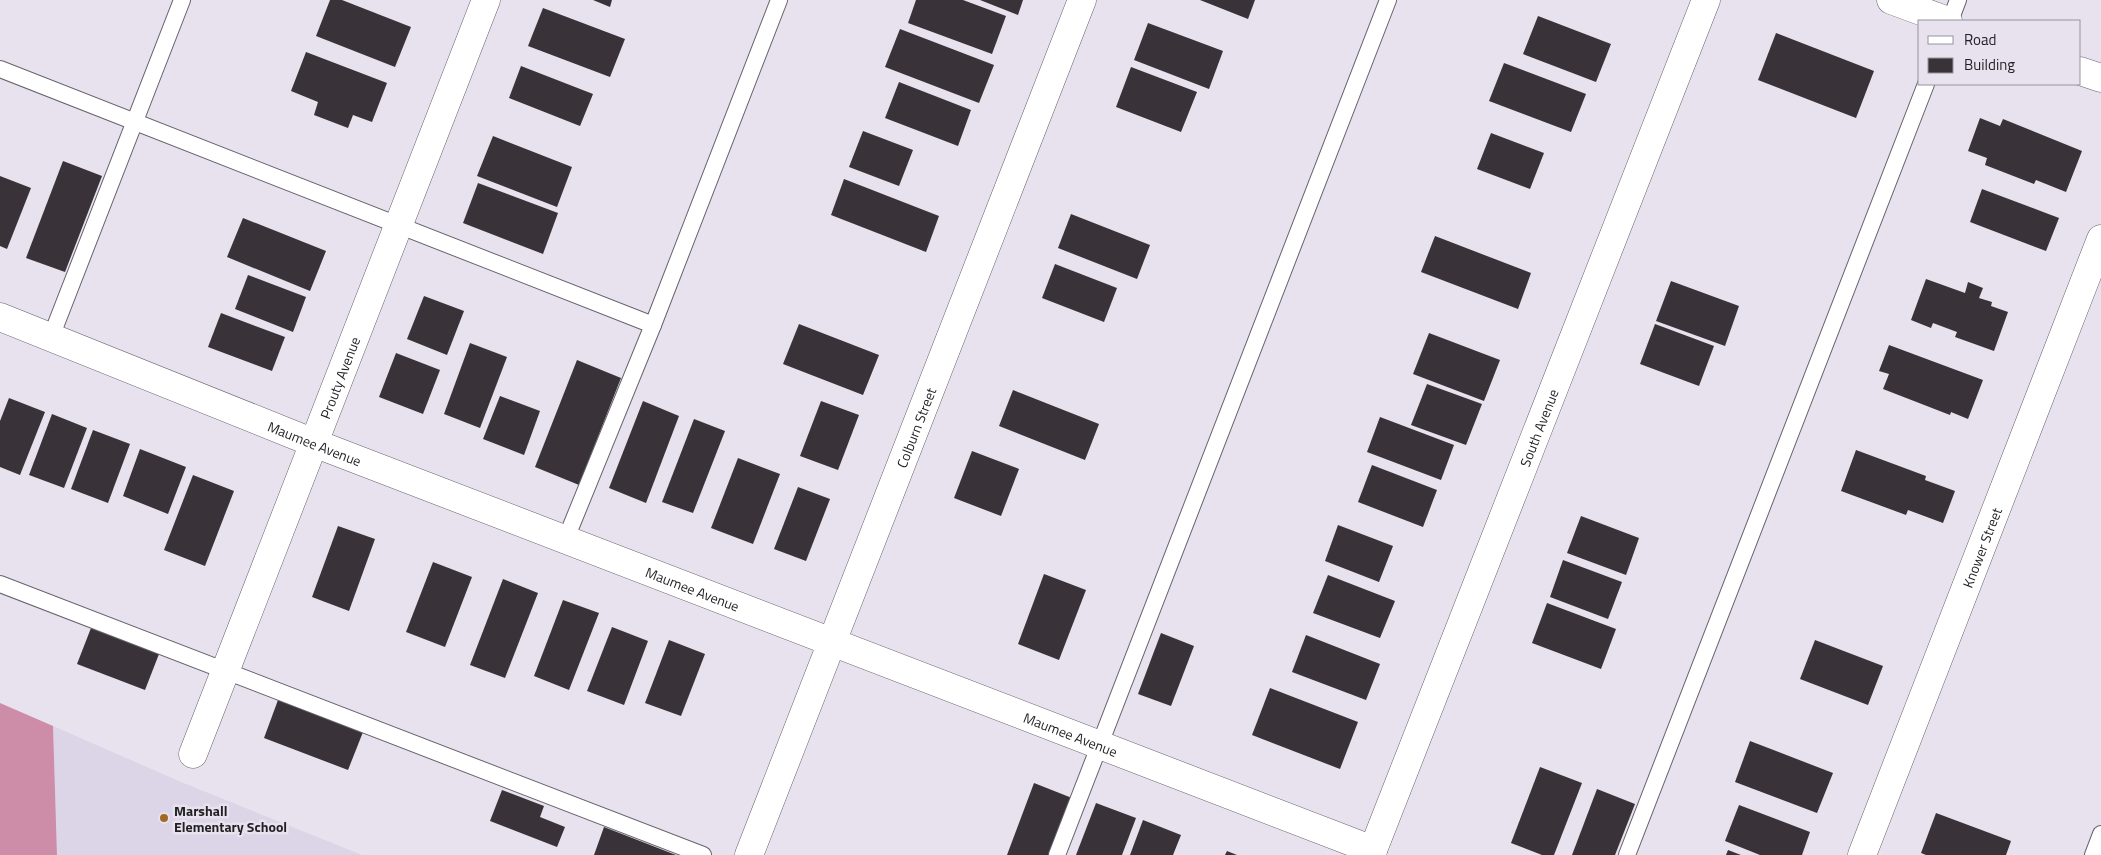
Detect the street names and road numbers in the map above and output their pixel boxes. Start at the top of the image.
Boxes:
street label: Prouty Avenue [314,333,365,422]
street label: Colburn Street [890,384,941,471]
street label: South Avenue [1514,386,1563,470]
street label: Maumee Avenue [265,415,365,471]
street label: Knower Street [1956,504,2006,591]
street label: Maumee Avenue [643,561,743,616]
street label: Maumee Avenue [1021,706,1121,761]

